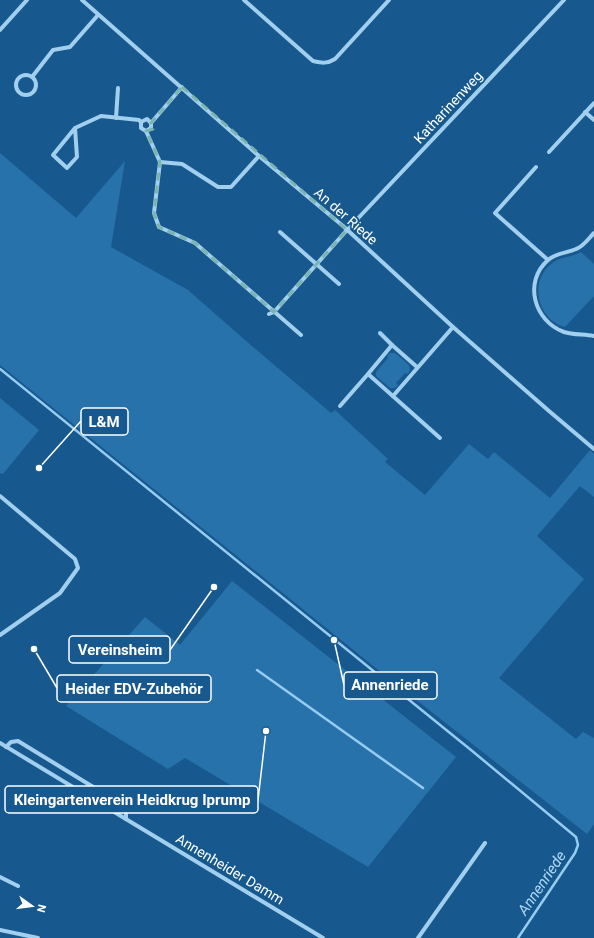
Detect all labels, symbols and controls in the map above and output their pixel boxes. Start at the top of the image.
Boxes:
street label: Katharinenweg [410,67,486,147]
street label: An der Riede [311,184,381,248]
callout: L&M [81,408,128,435]
text: L&M [88,413,120,431]
callout: Vereinsheim [69,636,170,663]
text: Vereinsheim [78,641,162,659]
callout: Annenriede [344,672,437,699]
callout: Heider EDV-Zubehör [57,675,211,702]
text: Annenriede [351,676,429,694]
text: Heider EDV-Zubehör [65,680,203,698]
callout: Kleingartenverein Heidkrug Iprump [5,786,258,813]
text: Kleingartenverein Heidkrug Iprump [14,791,250,809]
street label: Annenheider Damm [173,830,287,908]
water label: Annenriede [513,847,570,919]
north arrow [12,886,52,926]
text: N [34,903,48,914]

